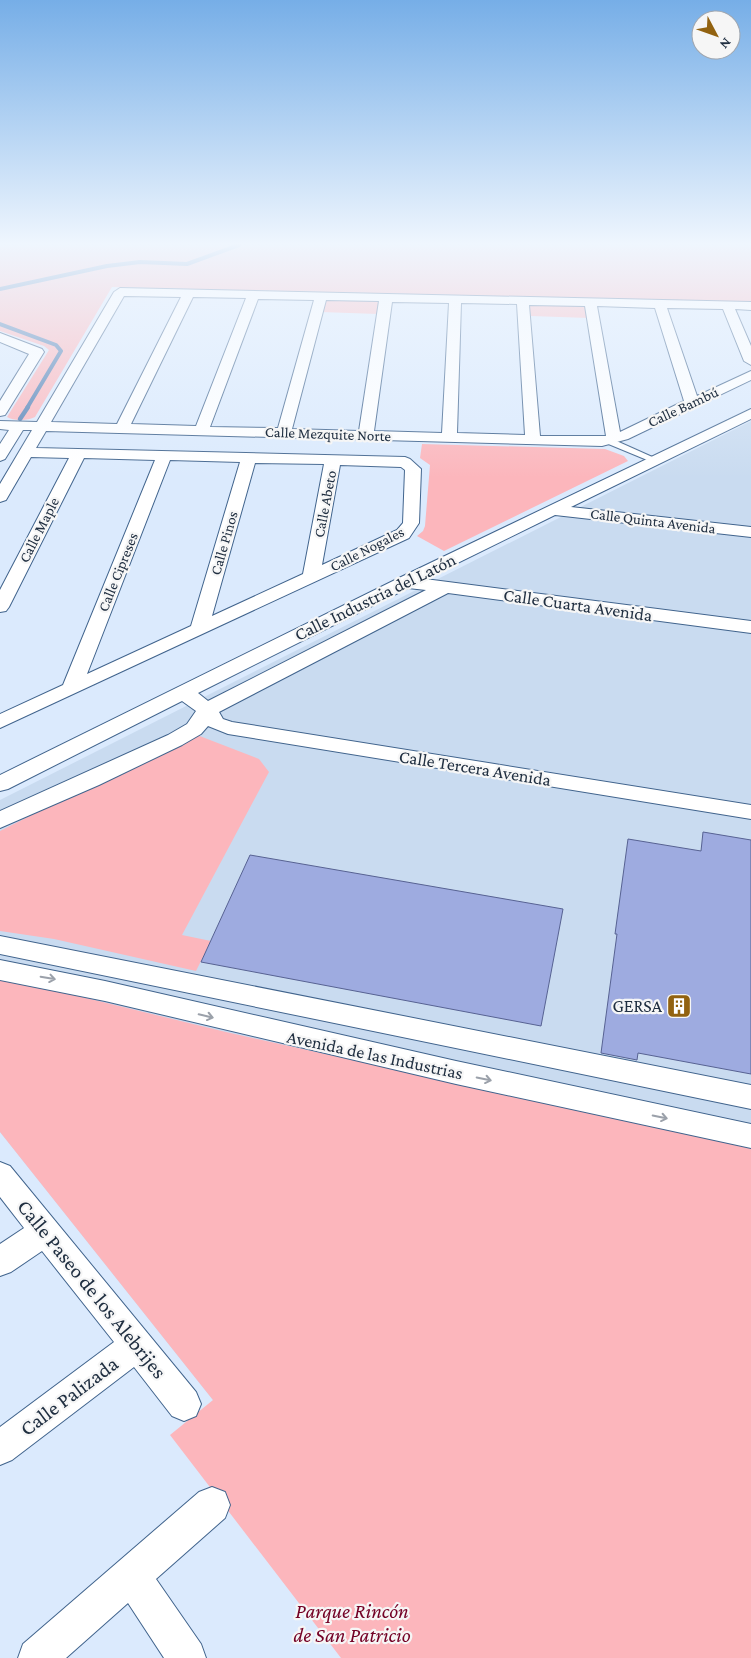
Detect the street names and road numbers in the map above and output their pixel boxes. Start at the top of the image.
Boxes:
street label: Calle Bambú [645,384,721,430]
street label: Calle Mezquite Norte [265,424,392,445]
street label: Calle Abeto [311,469,339,539]
street label: Calle Maple [16,494,63,566]
street label: Calle Quinta Avenida [589,505,717,537]
street label: Calle Pinos [207,509,241,577]
street label: Calle Nogales [327,523,407,575]
street label: Calle Cipreses [95,530,142,614]
street label: Calle Industria del Latón [291,549,459,645]
street label: Calle Cuarta Avenida [502,585,654,625]
street label: Calle Tercera Avenida [398,746,552,790]
street label: Avenida de las Industrias [285,1027,465,1083]
street label: Calle Paseo de los Alebrijes [12,1195,172,1383]
street label: Calle Palizada [15,1351,123,1441]

